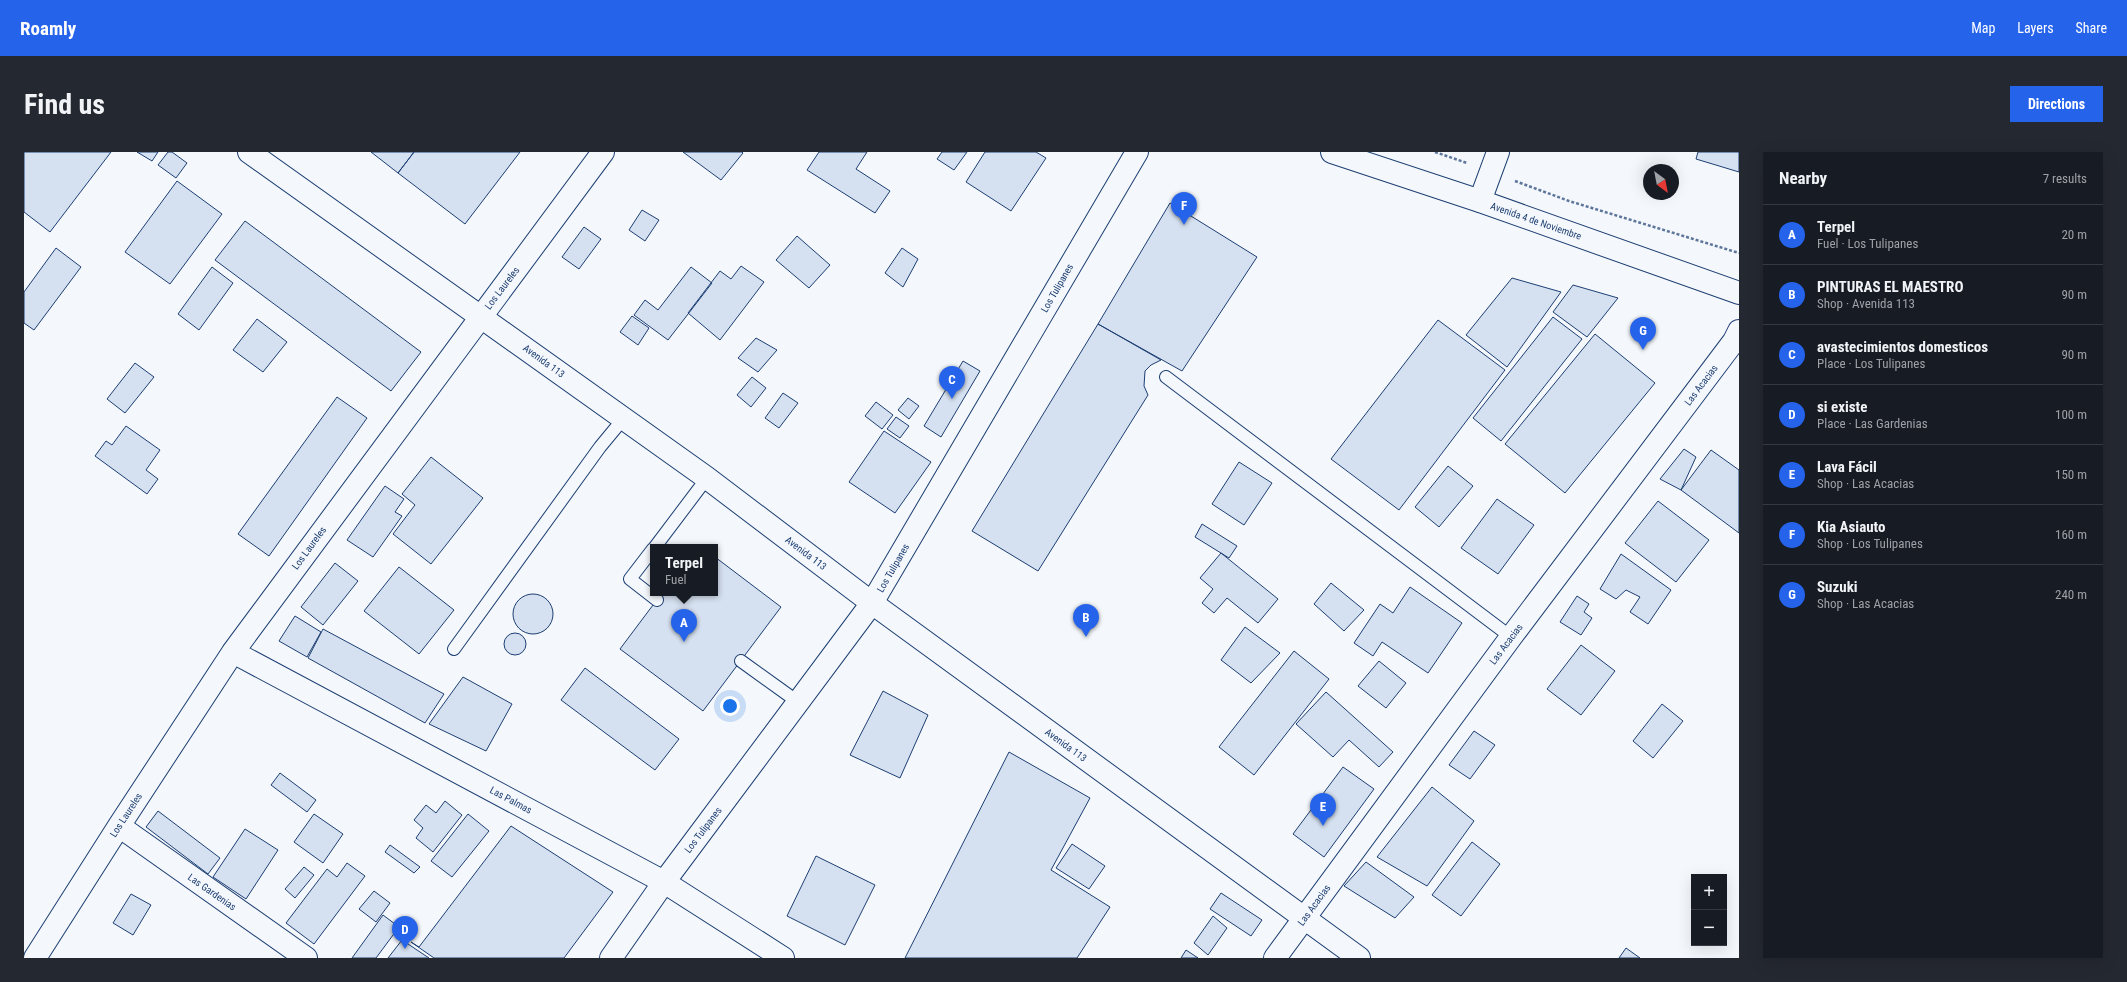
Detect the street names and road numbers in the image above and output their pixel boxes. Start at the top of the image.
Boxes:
street label: Avenida 4 de Noviembre [1489,200,1583,242]
street label: Los Tulipanes [1039,261,1076,314]
street label: Los Laureles [483,264,522,311]
street label: Avenida 113 [521,342,567,380]
street label: Las Acacias [1682,362,1720,407]
street label: Los Laureles [290,524,328,572]
street label: Avenida 113 [783,534,829,572]
street label: Los Tulipanes [875,541,912,594]
street label: Las Acacias [1487,621,1525,666]
street label: Avenida 113 [1043,726,1089,764]
street label: Las Palmas [488,784,534,816]
street label: Los Laureles [108,791,145,839]
street label: Los Tulipanes [682,805,724,855]
street label: Las Gardenias [186,871,239,913]
street label: Las Acacias [1295,882,1333,928]

